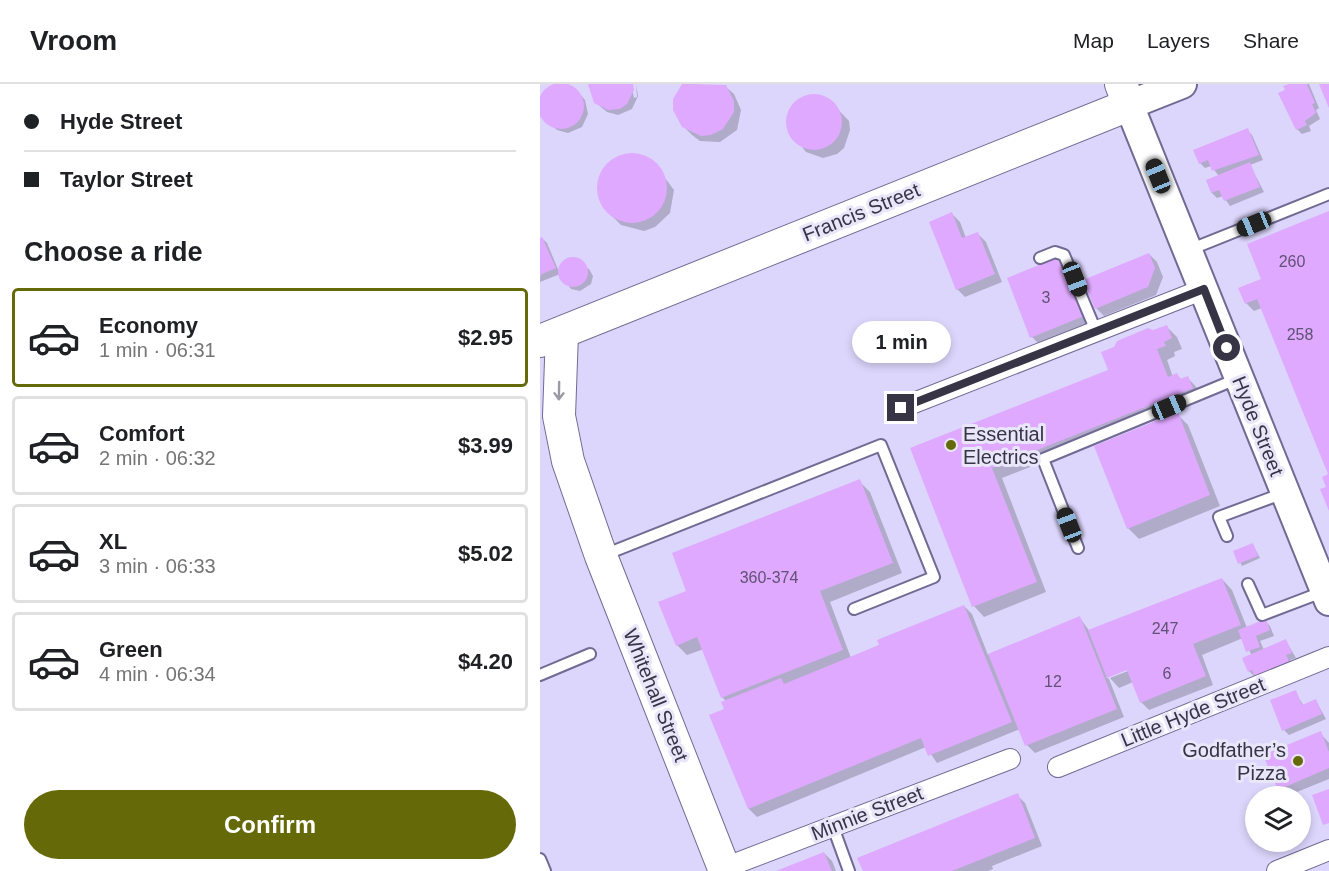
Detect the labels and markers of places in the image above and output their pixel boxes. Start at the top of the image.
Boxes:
place label: Essential Electrics [963,423,1044,468]
marker: Essential Electrics [944,438,958,452]
place label: Godfather’s Pizza [1182,739,1287,784]
marker: Godfather’s Pizza [1291,754,1305,768]

